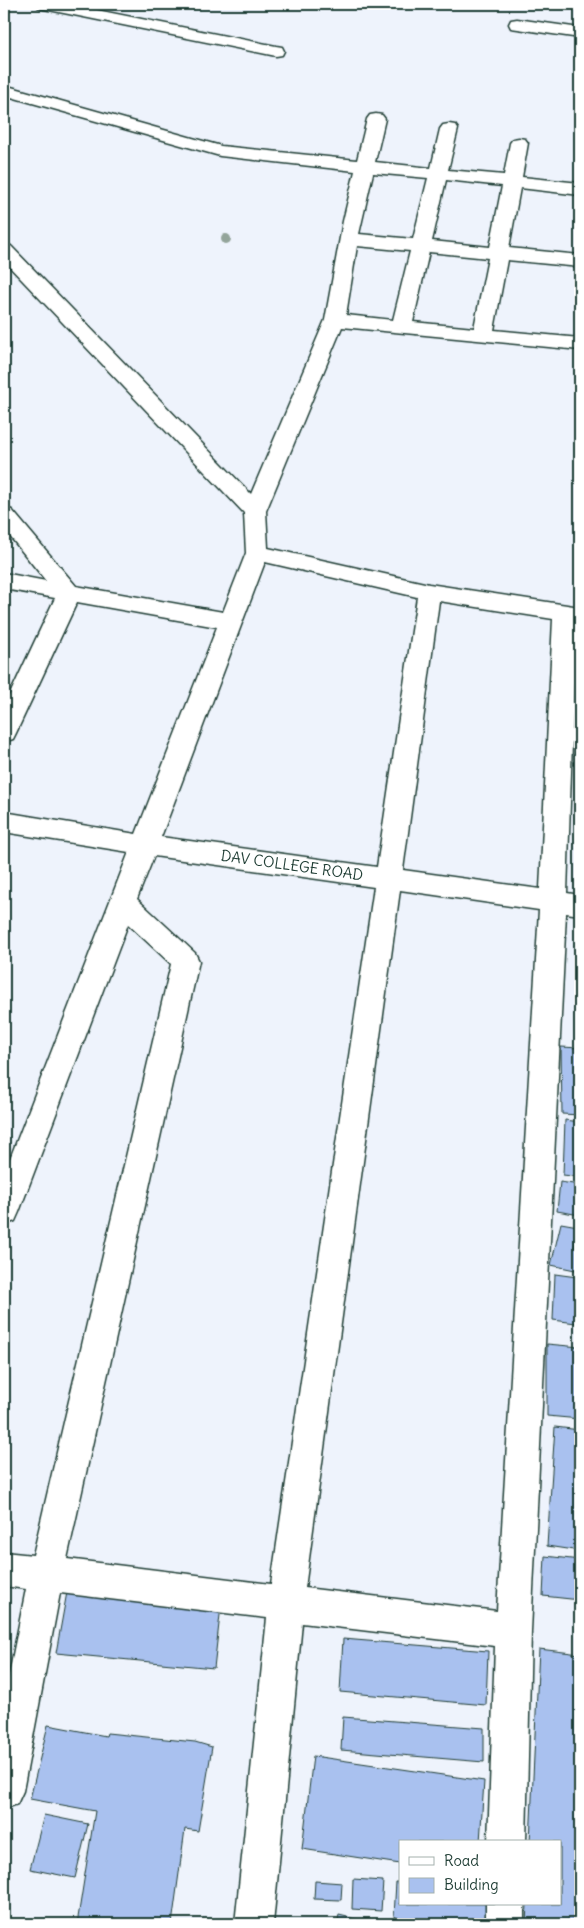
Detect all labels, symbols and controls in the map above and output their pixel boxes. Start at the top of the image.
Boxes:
street label: DAV COLLEGE ROAD [220,846,364,884]
legend [399,1840,562,1906]
text: Road [444,1851,479,1870]
text: Building [444,1875,499,1894]

